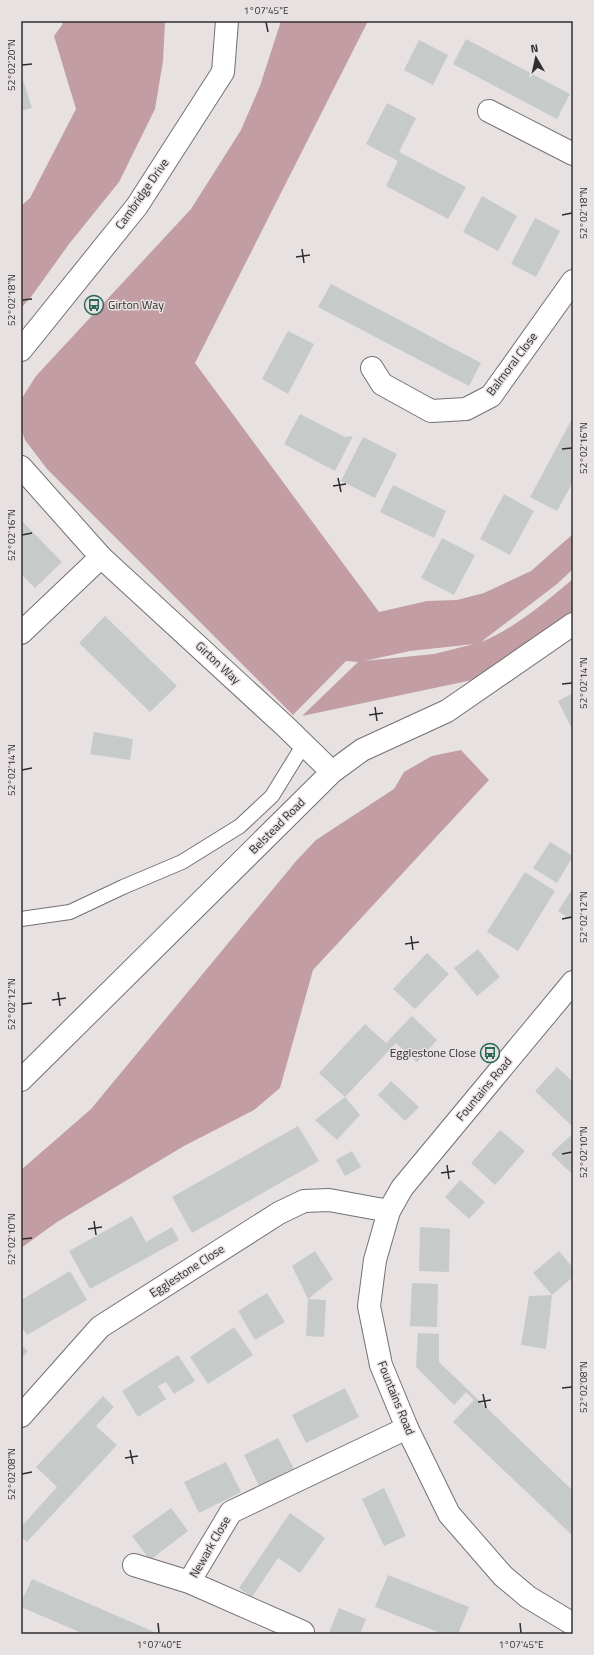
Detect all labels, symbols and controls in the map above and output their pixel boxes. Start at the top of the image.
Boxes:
text: 1°07'45"E [244,3,289,18]
north arrow [516,38,556,78]
text: 52°02'20"N [4,39,19,91]
text: N [529,40,539,57]
street label: Cambridge Drive [110,154,173,233]
text: 52°02'18"N [576,187,591,239]
text: 52°02'18"N [4,274,19,326]
bus stop icon: Girton Way [83,294,105,316]
place label: Girton Way [108,295,164,314]
street label: Balmoral Close [481,328,542,400]
text: 52°02'16"N [576,422,591,474]
text: 52°02'16"N [4,509,19,561]
street label: Girton Way [191,637,245,689]
text: 52°02'14"N [576,657,591,709]
text: 52°02'14"N [4,744,19,796]
street label: Belstead Road [244,793,309,858]
text: 52°02'12"N [576,891,591,943]
text: 52°02'12"N [4,978,19,1030]
bus stop icon: Egglestone Close [479,1042,501,1064]
place label: Egglestone Close [390,1043,476,1062]
street label: Fountains Road [451,1052,516,1125]
text: 52°02'10"N [576,1126,591,1178]
text: 52°02'10"N [4,1213,19,1265]
street label: Egglestone Close [145,1239,228,1302]
street label: Fountains Road [373,1358,420,1438]
text: 52°02'08"N [576,1361,591,1413]
text: 52°02'08"N [4,1448,19,1500]
street label: Newark Close [184,1512,235,1581]
text: 1°07'40"E [137,1637,182,1652]
text: 1°07'45"E [499,1637,544,1652]

